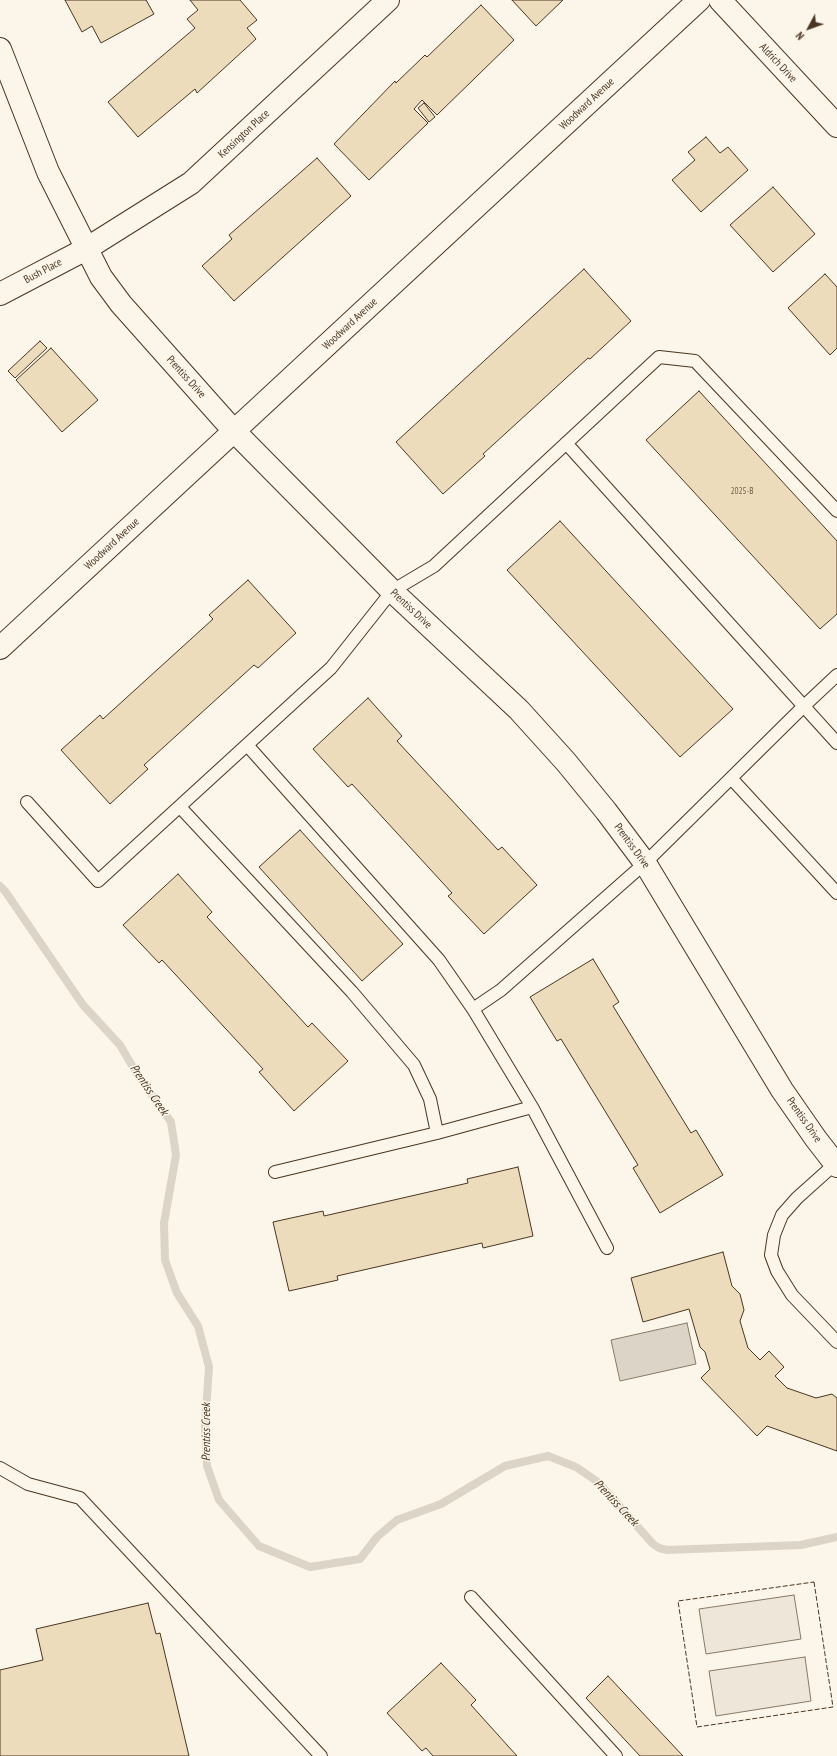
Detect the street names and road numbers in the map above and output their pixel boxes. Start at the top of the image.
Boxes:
street label: Aldrich Drive [756,41,800,85]
street label: Woodward Avenue [557,75,617,133]
street label: Kensington Place [216,107,272,161]
street label: Bush Place [22,256,64,286]
street label: Woodward Avenue [320,295,380,353]
street label: Prentiss Drive [164,353,208,401]
street label: Woodward Avenue [82,515,142,573]
street label: Prentiss Drive [387,586,435,632]
street label: Prentiss Drive [611,821,653,871]
street label: Prentiss Drive [784,1095,824,1145]

